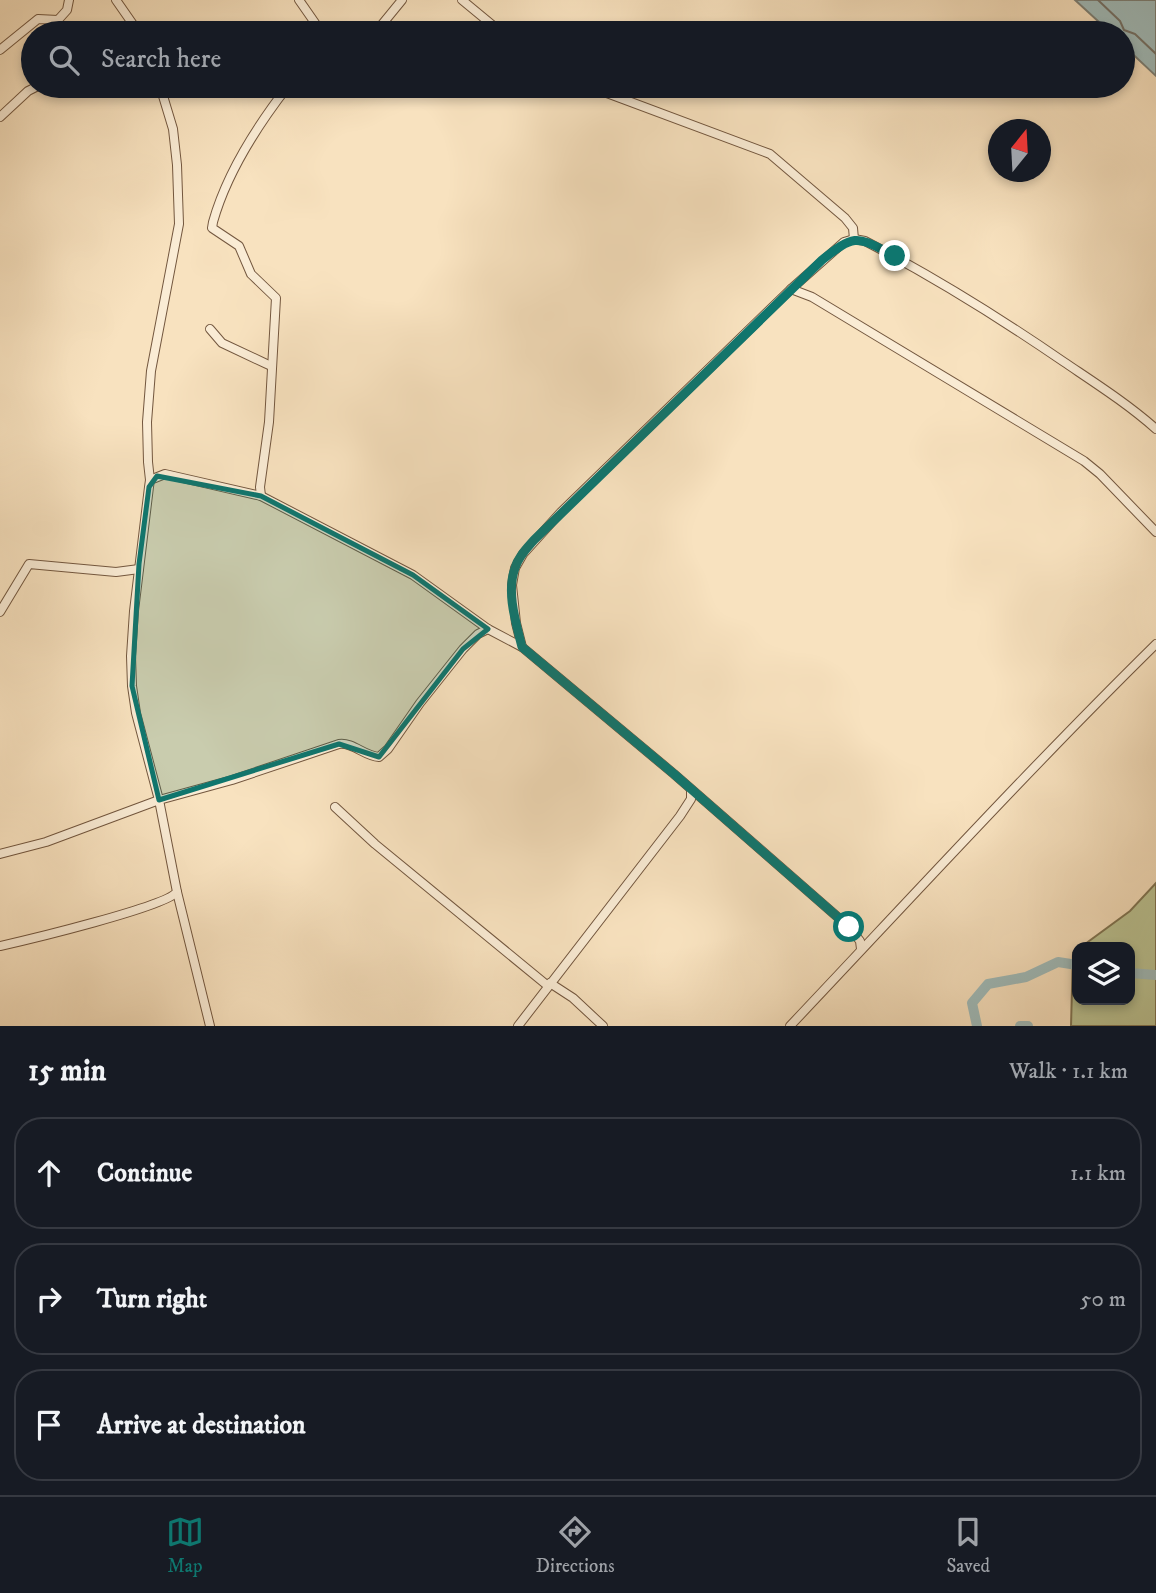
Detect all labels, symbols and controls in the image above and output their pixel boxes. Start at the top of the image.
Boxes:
search box [21,21,1135,98]
icon: search [45,41,83,79]
text: Search here [101,43,221,76]
north arrow [988,119,1051,182]
route end [879,240,910,271]
route start [833,911,864,942]
map controls [1072,942,1135,1005]
button: layers [1072,942,1135,1005]
text: 15 min [28,1053,106,1090]
text: Walk · 1.1 km [1009,1057,1128,1086]
icon: ahead [30,1154,68,1192]
text: Continue [97,1157,192,1190]
text: 1.1 km [1070,1159,1126,1188]
icon: right [30,1280,68,1318]
text: Turn right [97,1283,207,1316]
text: 50 m [1080,1285,1126,1314]
icon: arrive [30,1406,68,1444]
text: Arrive at destination [97,1409,306,1442]
tab: Map [166,1513,204,1578]
tab: Directions [536,1513,615,1578]
tab: Saved [946,1513,990,1578]

